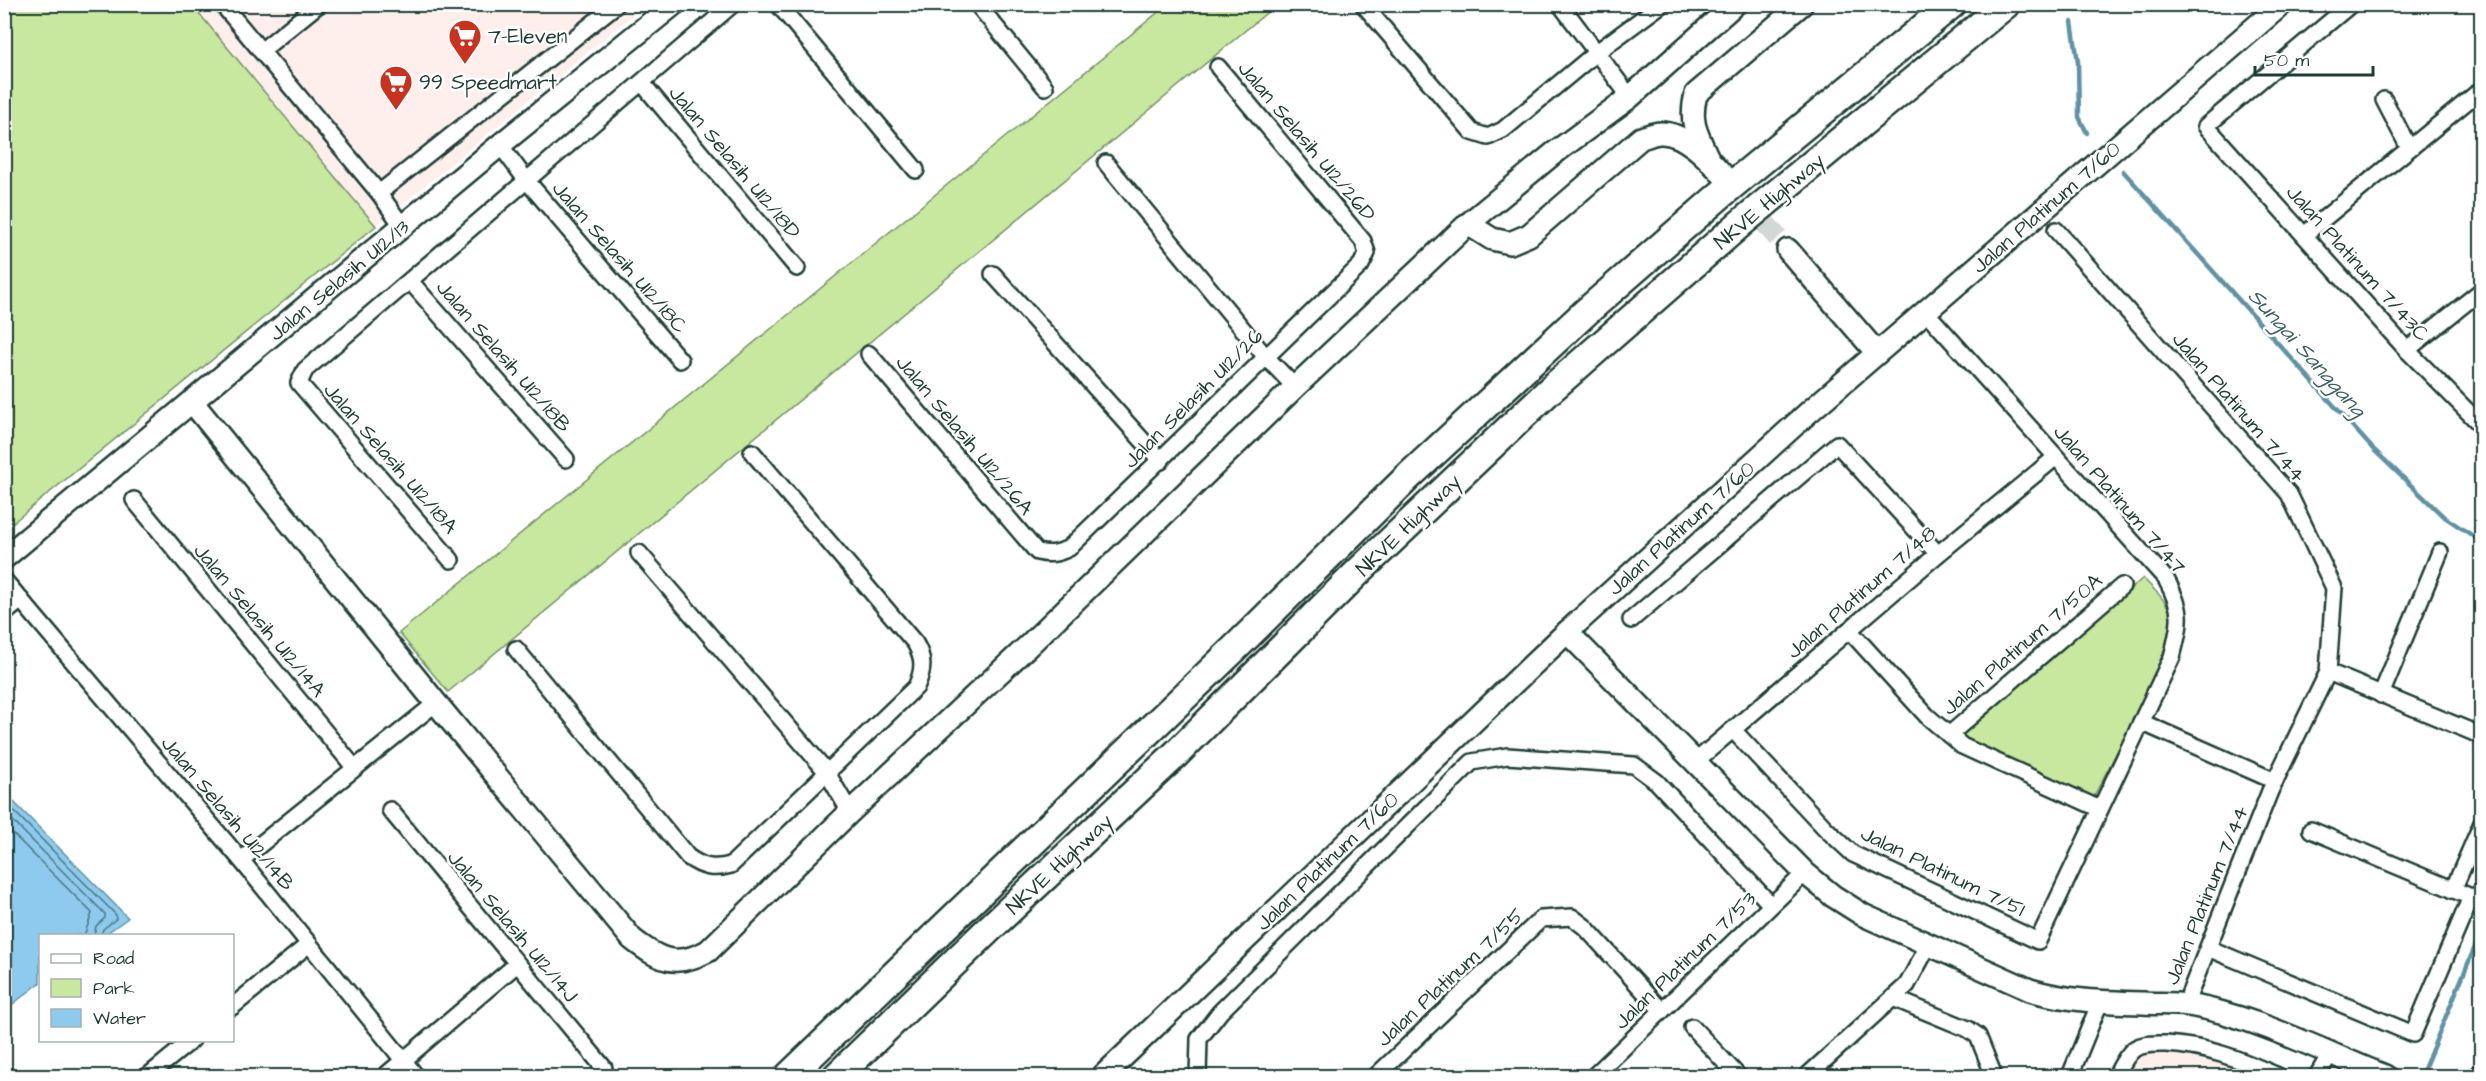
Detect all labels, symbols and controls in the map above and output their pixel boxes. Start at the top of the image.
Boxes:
supermarket icon: 7-Eleven [447,18,483,65]
place label: 7-Eleven [488,22,567,51]
scale bar [2255,39,2374,77]
text: 50 m [2264,48,2309,73]
street label: Jalan Selasih U12/26D [1231,55,1383,228]
supermarket icon: 99 Speedmart [378,64,414,111]
place label: 99 Speedmart [419,68,558,98]
street label: Jalan Selasih U12/18D [662,79,808,245]
street label: Jalan Platinum 7/60 [1966,135,2127,280]
street label: NKVE Highway [1708,146,1832,258]
street label: Jalan Selasih U12/18C [545,175,694,340]
street label: Jalan Platinum 7/43C [2279,179,2436,348]
street label: Jalan Selasih U12/13 [263,213,416,348]
street label: Jalan Selasih U12/18B [429,274,578,439]
water label: Sungai Sanggang [2240,282,2374,426]
street label: Jalan Selasih U12/26 [1117,322,1270,475]
street label: Jalan Platinum 7/44 [2165,326,2312,489]
street label: Jalan Selasih U12/26A [889,349,1041,522]
street label: Jalan Selasih U12/18A [317,376,465,541]
street label: Jalan Platinum 7/47 [2047,418,2193,580]
street label: Jalan Platinum 7/60 [1602,455,1761,602]
street label: NKVE Highway [1349,467,1469,585]
street label: Jalan Platinum 7/48 [1780,519,1943,666]
street label: Jalan Selasih U12/14A [187,537,333,704]
street label: Jalan Platinum 7/50A [1936,566,2109,722]
street label: Jalan Selasih U12/14B [154,730,301,897]
street label: Jalan Platinum 7/60 [1249,785,1405,937]
street label: Jalan Platinum 7/44 [2157,801,2256,989]
street label: NKVE Highway [1000,807,1121,923]
street label: Jalan Platinum 7/51 [1856,819,2030,924]
street label: Jalan Selasih U12/14J [440,844,585,1008]
street label: Jalan Platinum 7/53 [1608,885,1763,1036]
street label: Jalan Platinum 7/55 [1370,901,1530,1053]
legend [39,934,234,1042]
text: Road [93,946,134,971]
text: Park [93,976,135,1001]
text: Water [93,1006,146,1031]

